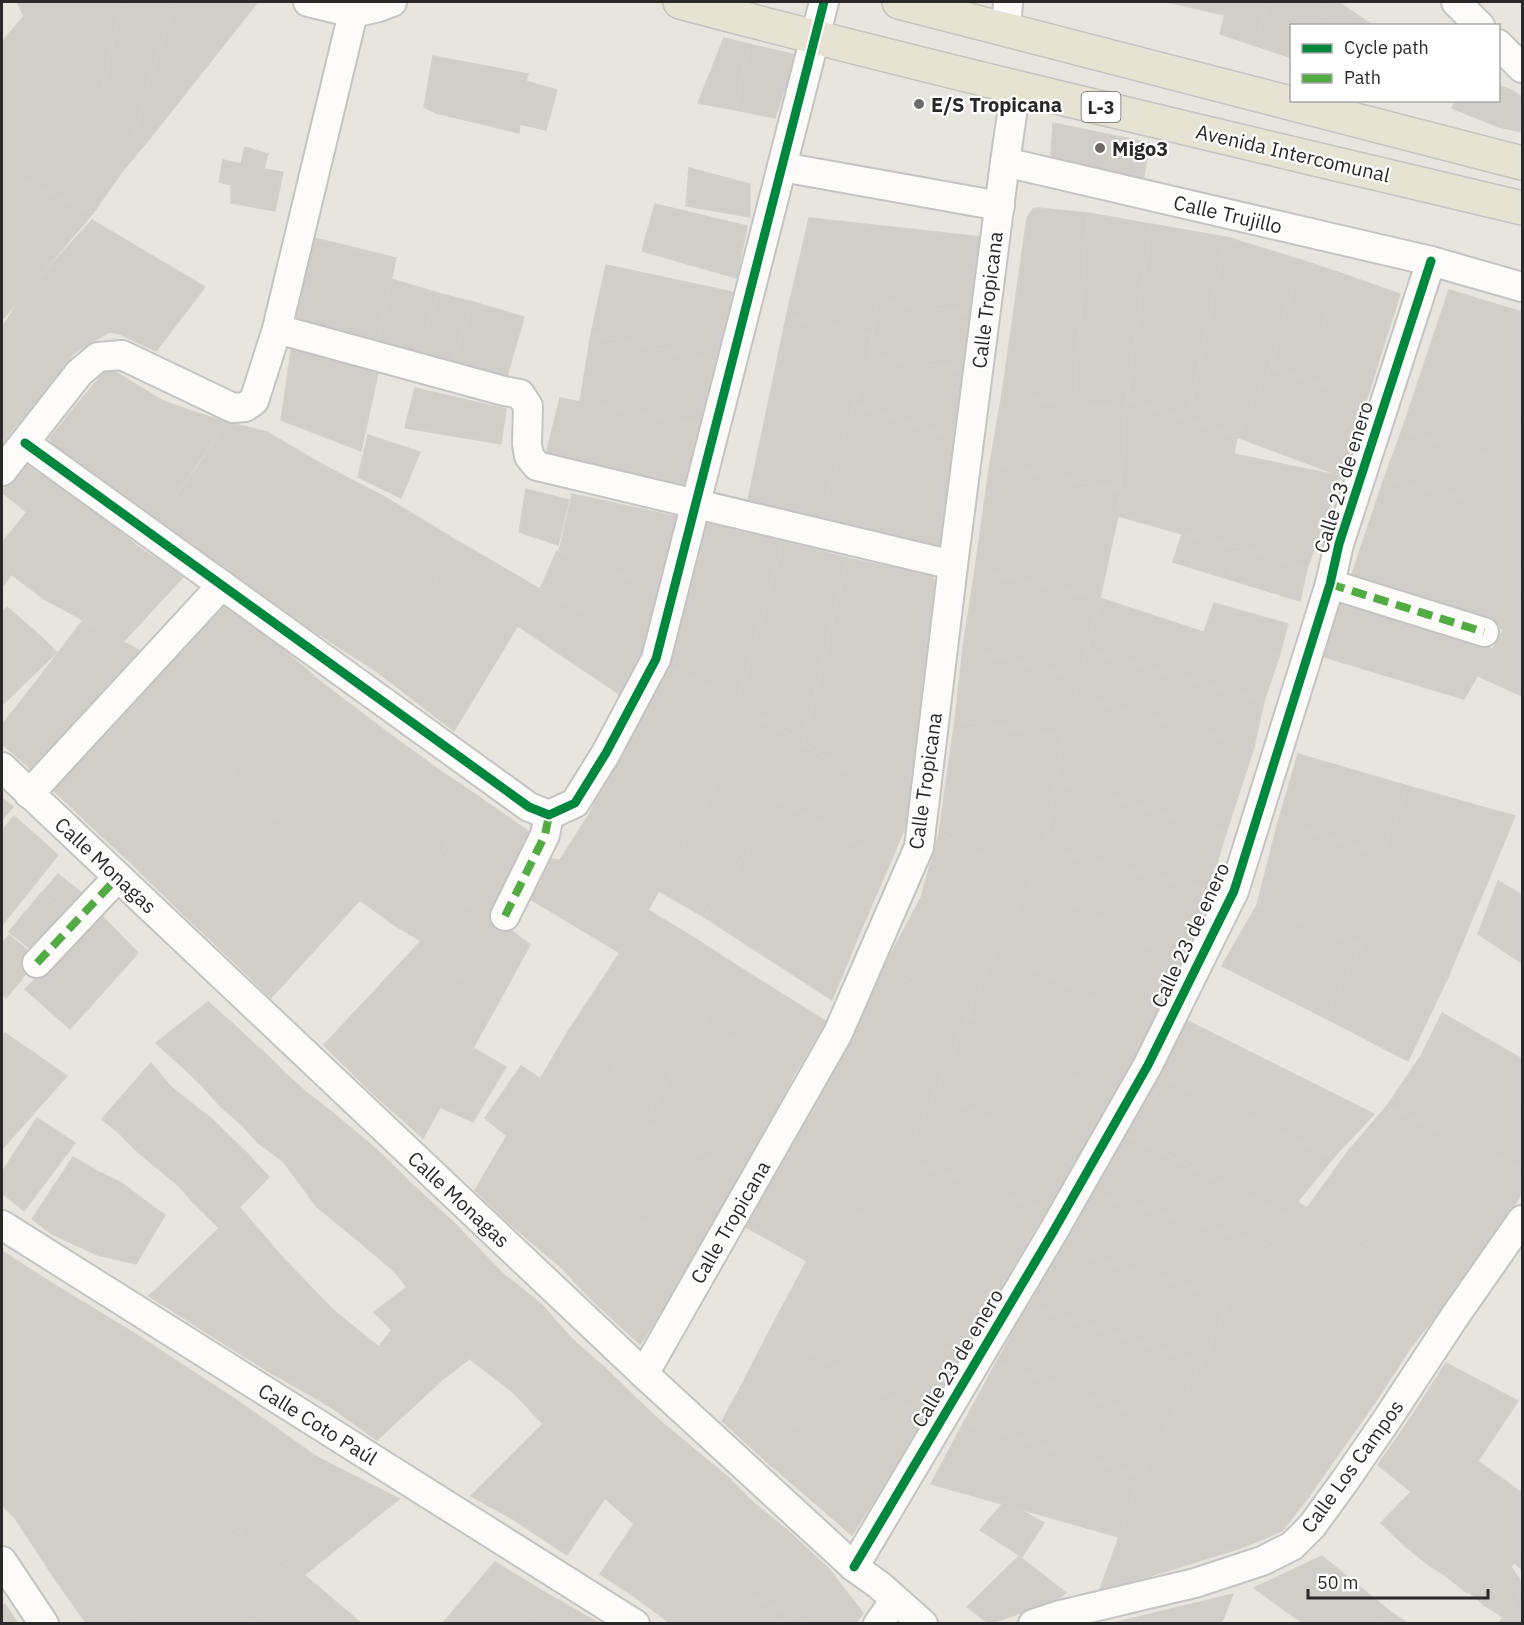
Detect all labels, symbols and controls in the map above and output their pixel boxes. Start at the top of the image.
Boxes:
legend [1290,24,1500,102]
text: Cycle path [1344,36,1429,59]
text: Path [1344,66,1381,89]
place label: E/S Tropicana [931,91,1062,118]
road number: L-3 [1082,92,1120,122]
marker: E/S Tropicana [912,97,926,111]
street label: Avenida Intercomunal [1193,118,1393,188]
place label: Migo3 [1112,135,1168,162]
marker: Migo3 [1093,141,1107,155]
street label: Calle Trujillo [1171,188,1285,240]
street label: Calle Tropicana [965,230,1009,370]
street label: Calle 23 de enero [1307,398,1379,556]
street label: Calle Tropicana [902,711,948,851]
street label: Calle Monagas [49,811,163,919]
street label: Calle 23 de enero [1145,858,1235,1012]
street label: Calle Monagas [402,1145,516,1253]
street label: Calle Tropicana [684,1155,776,1288]
street label: Calle 23 de enero [905,1284,1009,1432]
street label: Calle Coto Paúl [253,1377,383,1471]
street label: Calle Los Campos [1295,1394,1409,1538]
scale bar [1308,1562,1488,1600]
text: 50 m [1317,1571,1359,1594]

